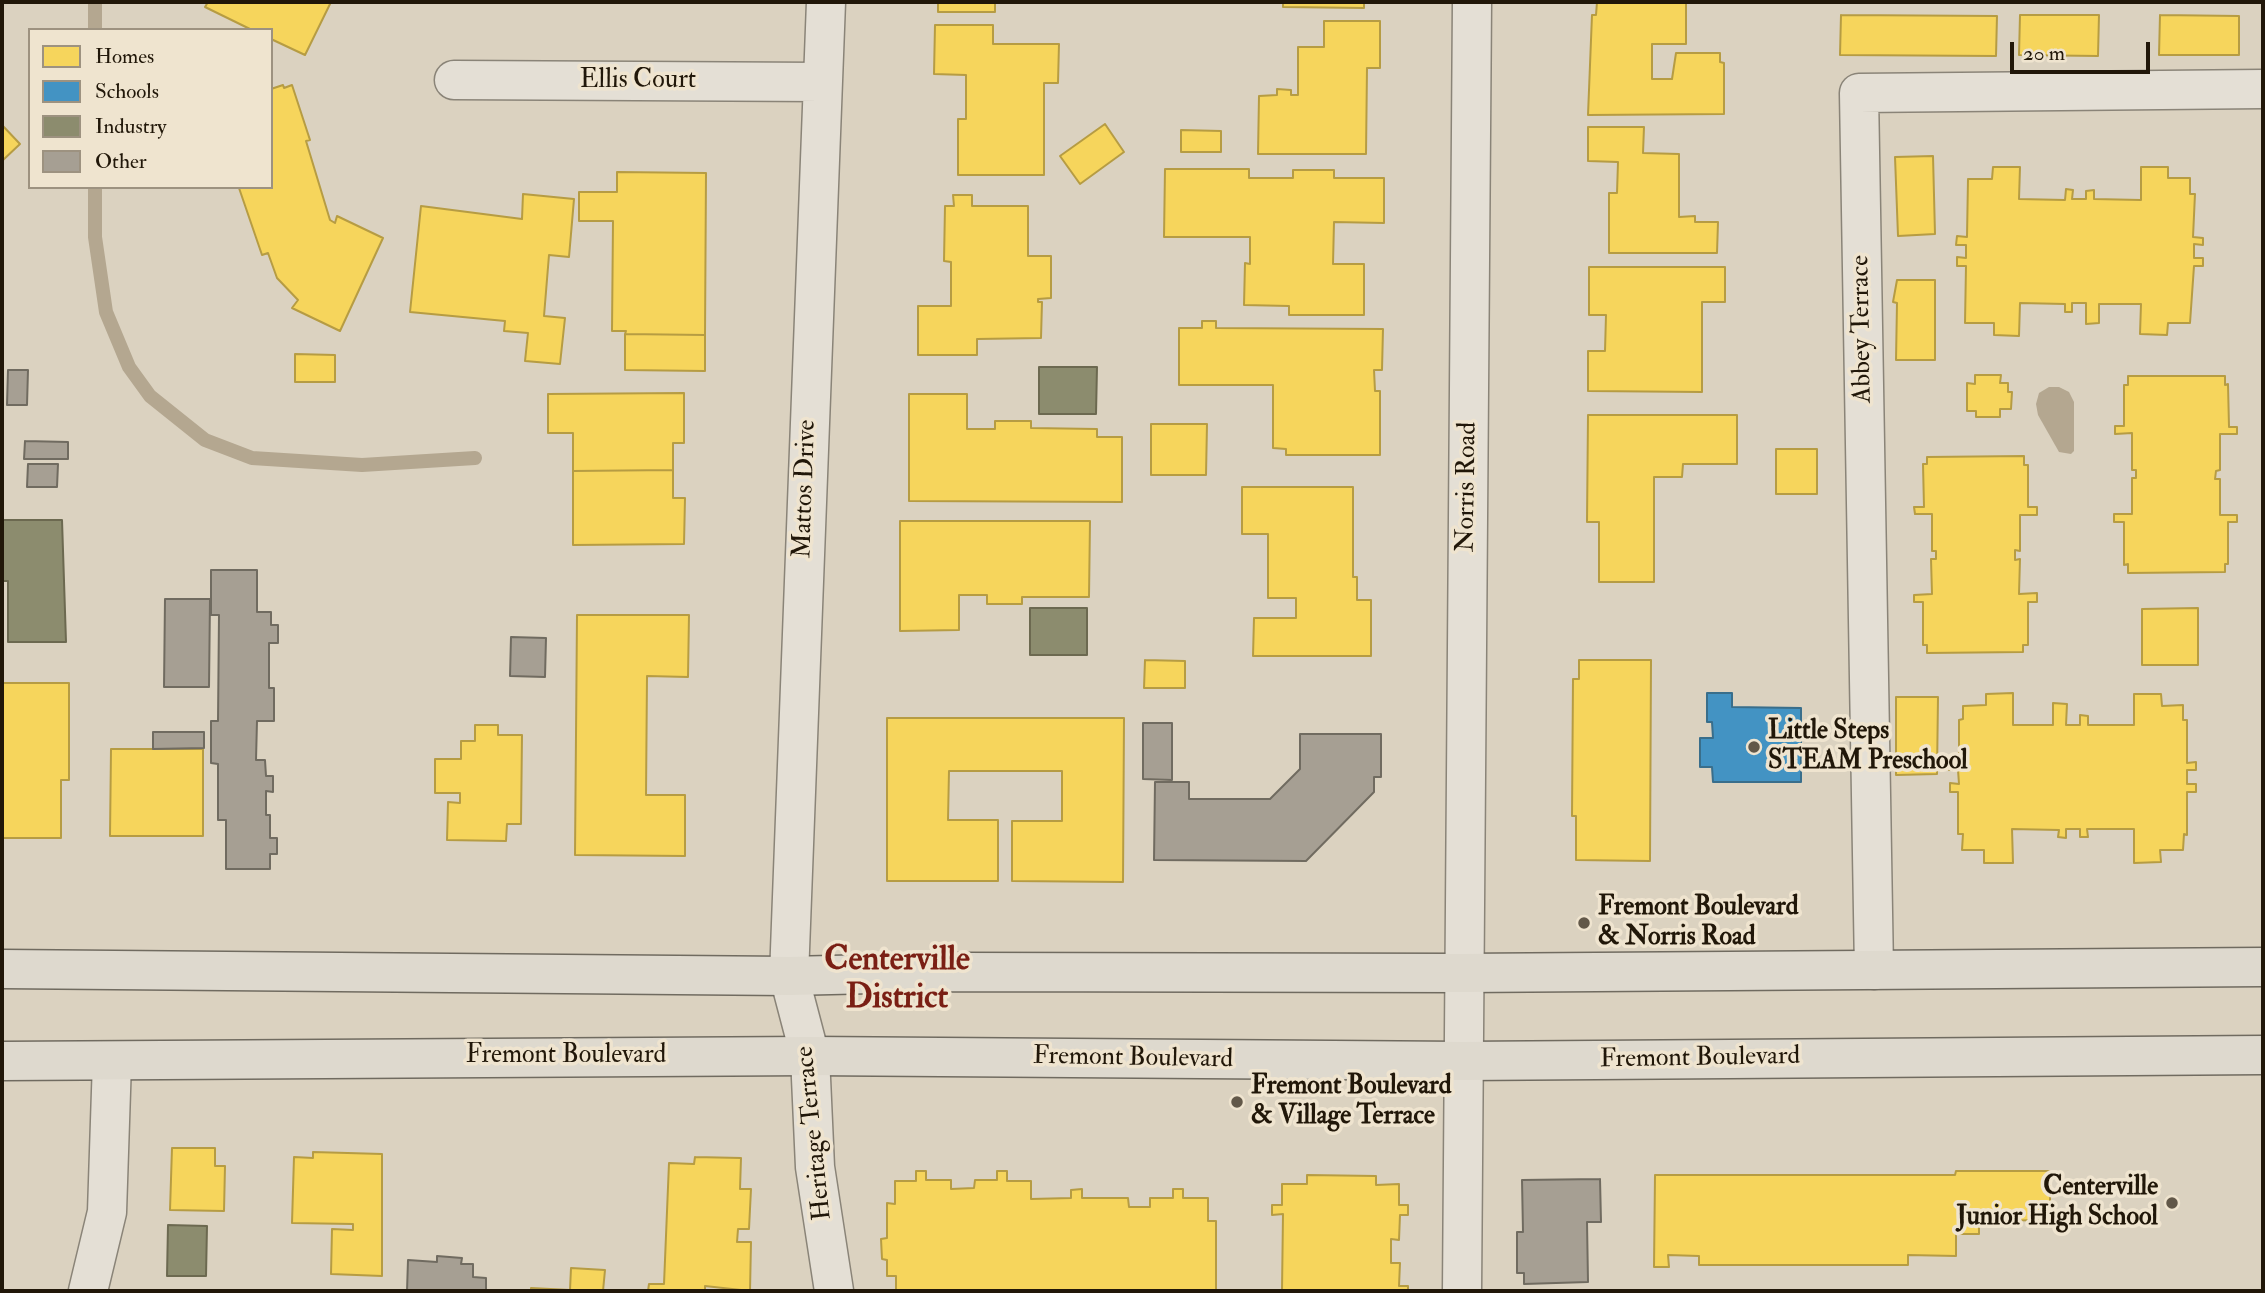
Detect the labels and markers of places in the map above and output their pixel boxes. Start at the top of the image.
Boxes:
place label: Little Steps STEAM Preschool [1768,716,1968,778]
marker: Little Steps STEAM Preschool [1746,739,1762,755]
place label: Fremont Boulevard & Norris Road [1598,892,1798,954]
marker: Fremont Boulevard & Norris Road [1576,915,1592,931]
place label: Fremont Boulevard & Village Terrace [1251,1071,1451,1132]
marker: Fremont Boulevard & Village Terrace [1229,1094,1245,1110]
place label: Centerville Junior High School [1956,1172,2158,1234]
marker: Centerville Junior High School [2164,1195,2180,1211]

